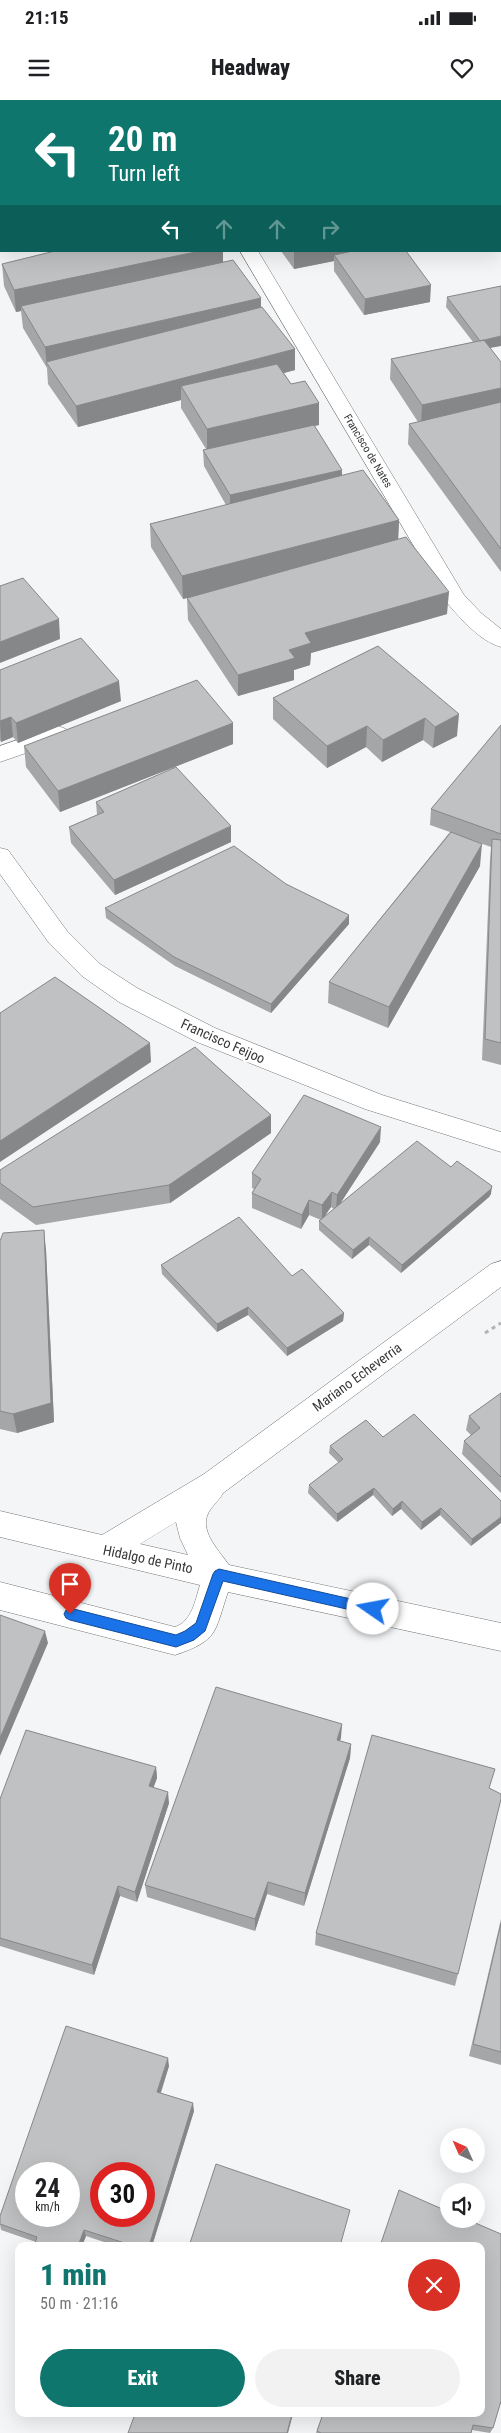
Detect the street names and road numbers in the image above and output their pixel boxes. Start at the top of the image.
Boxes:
street label: Francisco de Nates [341,412,395,490]
street label: Francisco Feijoo [178,1015,268,1067]
street label: Mariano Echeverria [309,1339,405,1415]
street label: Hidalgo de Pinto [102,1542,194,1576]

